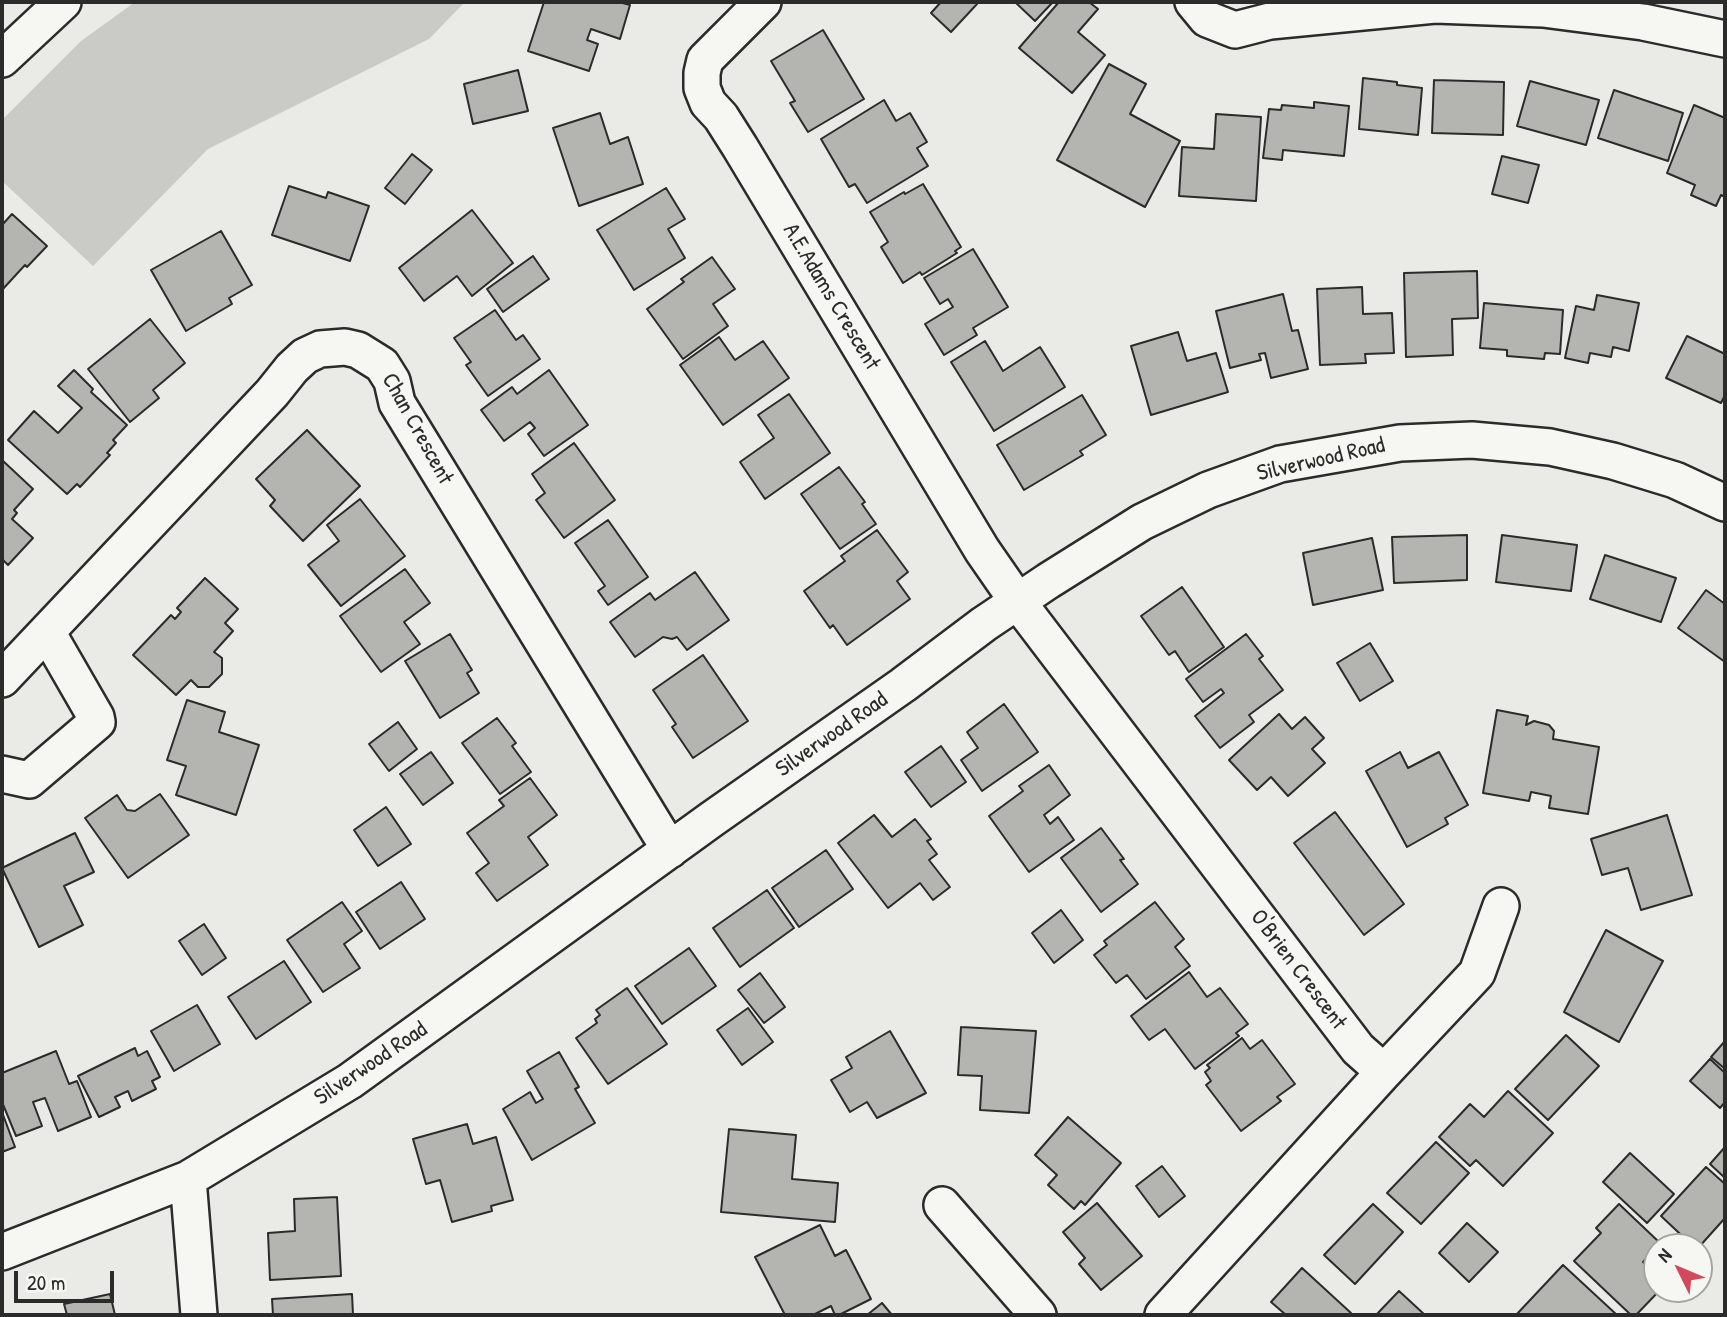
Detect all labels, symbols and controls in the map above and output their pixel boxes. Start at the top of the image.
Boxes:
street label: A.E.Adams Crescent [776,219,886,375]
street label: Chan Crescent [375,369,459,489]
street label: Silverwood Road [1254,432,1388,488]
street label: Silverwood Road [771,686,893,784]
street label: O'Brien Crescent [1244,905,1352,1035]
street label: Silverwood Road [309,1016,433,1112]
north arrow [1643,1233,1713,1303]
text: N [1651,1242,1677,1268]
scale bar [18,1258,117,1302]
text: 20 m [27,1268,65,1297]

